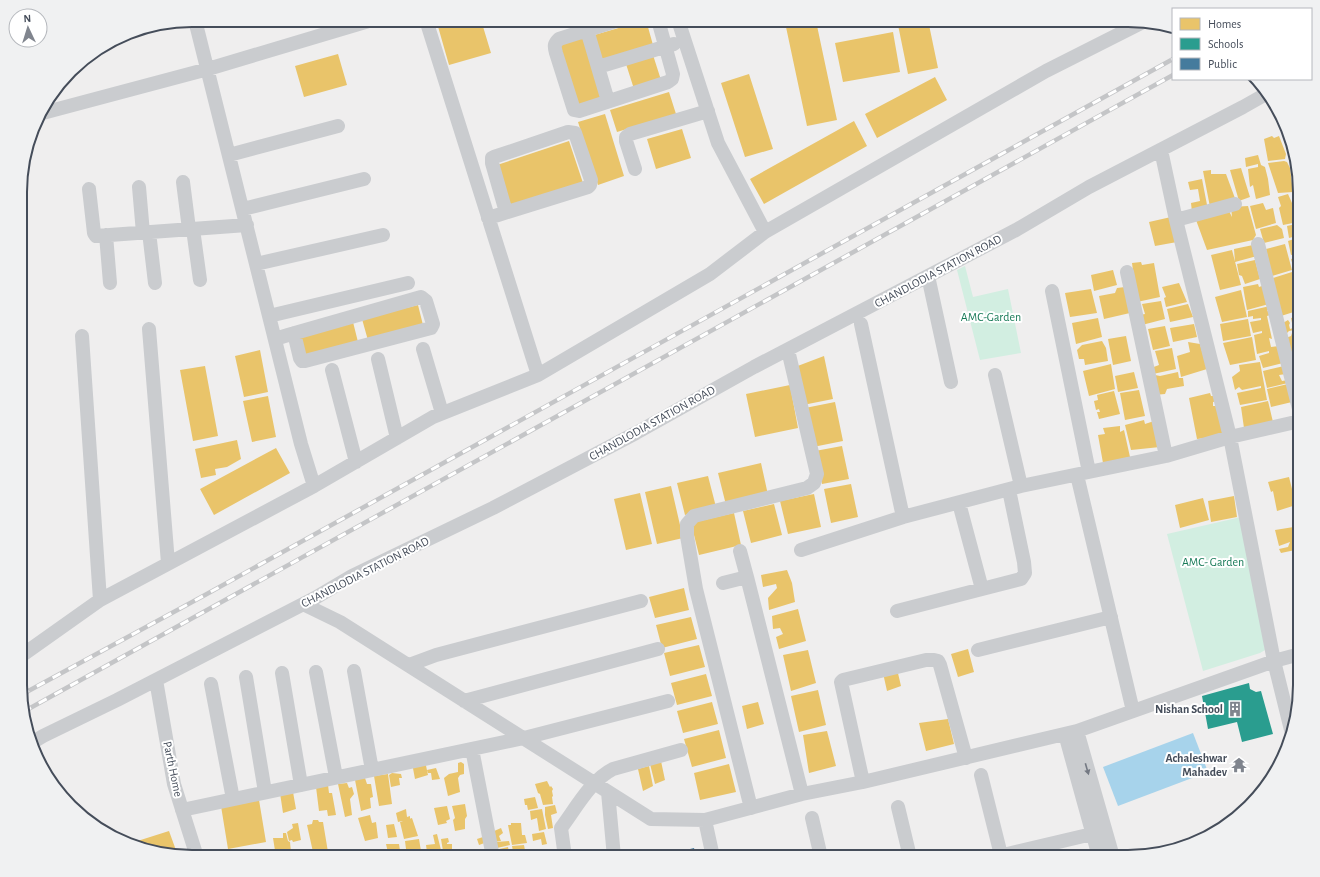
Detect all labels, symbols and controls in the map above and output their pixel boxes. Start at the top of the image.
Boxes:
north arrow [8,8,48,48]
legend [1172,8,1312,80]
text: N [23,13,32,24]
text: Homes [1208,18,1241,30]
text: Schools [1208,38,1243,50]
text: Public [1208,58,1237,70]
street label: CHANDLODIA STATION ROAD [873,232,1004,310]
park label: AMC-Garden [961,311,1021,323]
street label: CHANDLODIA STATION ROAD [587,383,717,463]
street label: CHANDLODIA STATION ROAD [299,534,431,610]
park label: AMC- Garden [1182,556,1244,568]
building icon: Nishan School [1226,700,1244,718]
place label: Nishan School [1155,703,1223,715]
street label: Parth Home [161,740,185,798]
place label: Achaleshwar Mahadev [1166,752,1228,778]
temple icon: Achaleshwar Mahadev [1230,756,1248,774]
one-way arrow [1084,763,1090,775]

